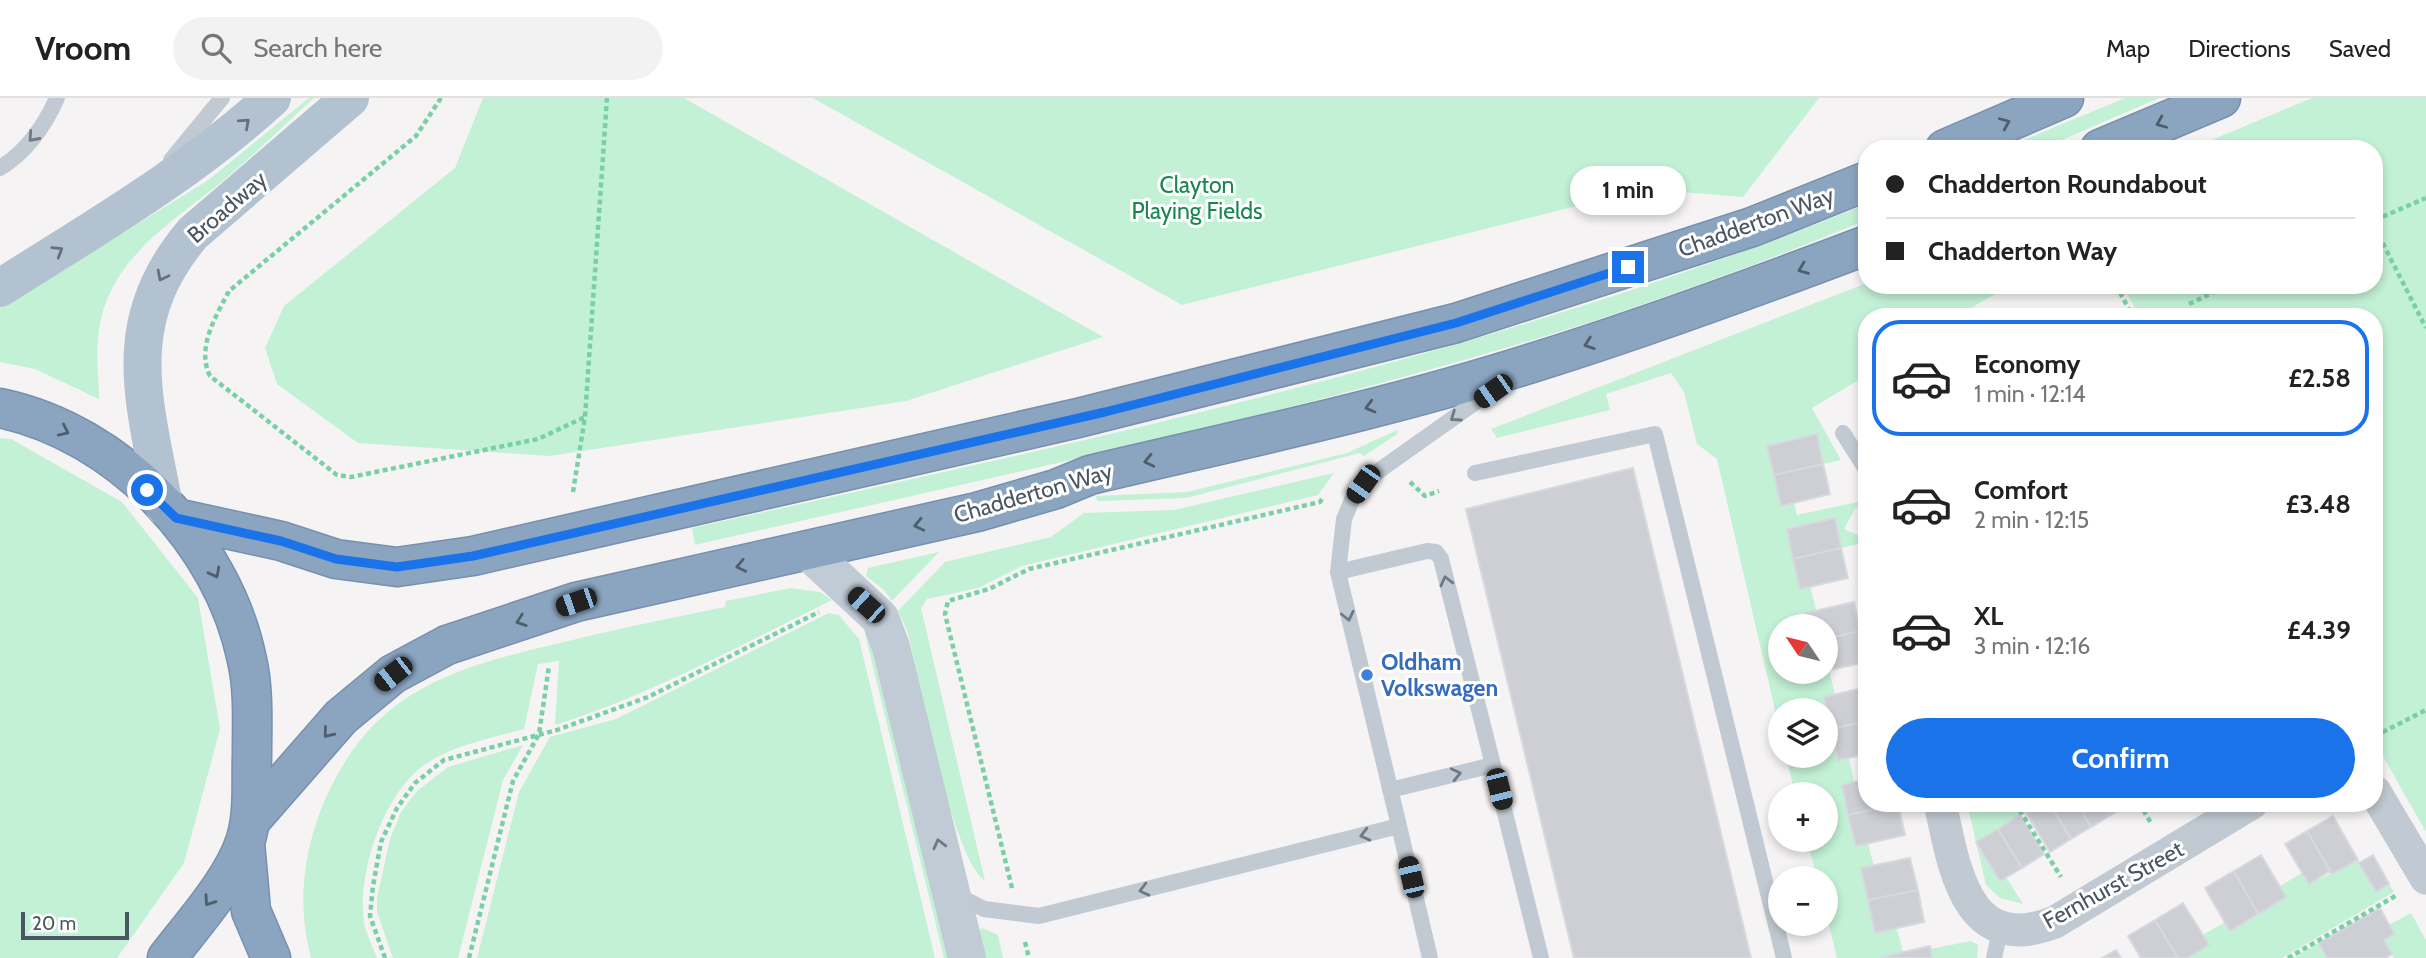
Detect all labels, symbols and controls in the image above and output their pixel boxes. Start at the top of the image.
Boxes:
search box [173,17,663,80]
text: Vroom [35,28,131,68]
icon: search [197,29,235,67]
text: Search here [253,32,382,64]
text: Map [2106,34,2150,63]
text: Directions [2188,34,2291,63]
text: Saved [2329,34,2391,63]
one-way arrow [2155,115,2167,129]
one-way arrow [1998,118,2010,132]
one-way arrow [237,119,250,131]
one-way arrow [29,129,42,142]
street label: Broadway [182,165,273,249]
callout: 1 min [1570,166,1686,214]
text: Chadderton Roundabout [1928,168,2207,200]
park label: Clayton Playing Fields [1131,171,1263,225]
text: 1 min [1602,176,1654,204]
street label: Chadderton Way [1674,181,1838,263]
text: Chadderton Way [1928,235,2117,267]
one-way arrow [50,247,63,260]
route end [1612,251,1644,283]
one-way arrow [1798,261,1810,275]
one-way arrow [157,269,171,281]
one-way arrow [1583,336,1595,350]
icon: car [1890,347,1953,410]
text: Economy [1974,348,2080,380]
text: £2.58 [2288,362,2351,394]
car [1470,370,1517,412]
text: 1 min · 12:14 [1974,380,2086,408]
one-way arrow [1364,399,1376,414]
one-way arrow [1450,409,1463,421]
one-way arrow [57,423,69,437]
one-way arrow [1143,453,1155,467]
street label: Chadderton Way [950,457,1116,529]
car [1343,461,1384,507]
icon: car [1890,473,1953,536]
route start [131,474,163,506]
text: Comfort [1974,474,2068,506]
text: £3.48 [2286,488,2351,520]
text: 2 min · 12:15 [1974,506,2089,534]
one-way arrow [913,517,925,531]
one-way arrow [735,558,747,572]
one-way arrow [206,566,220,579]
one-way arrow [1440,575,1454,587]
car [844,583,889,627]
car [553,585,600,619]
icon: car [1890,599,1953,662]
text: XL [1974,600,2003,632]
one-way arrow [1340,610,1354,622]
one-way arrow [515,613,527,627]
north arrow [1768,614,1838,684]
map controls [1768,614,1838,936]
text: £4.39 [2287,614,2351,646]
text: 3 min · 12:16 [1974,632,2090,660]
place label: Oldham Volkswagen [1381,648,1498,702]
car [370,653,417,695]
marker: Oldham Volkswagen [1359,667,1375,683]
button: layers [1768,698,1838,768]
button: Confirm [1886,718,2355,798]
one-way arrow [323,726,336,738]
car [1484,766,1515,812]
one-way arrow [1450,768,1462,782]
button: + [1768,782,1838,852]
one-way arrow [1359,827,1371,841]
street label: Fernhurst Street [2038,835,2188,935]
one-way arrow [933,838,947,850]
car [1397,854,1426,900]
button: − [1768,866,1838,936]
one-way arrow [1138,882,1150,896]
one-way arrow [205,893,218,906]
scale bar [21,909,130,941]
text: 20 m [32,912,76,935]

